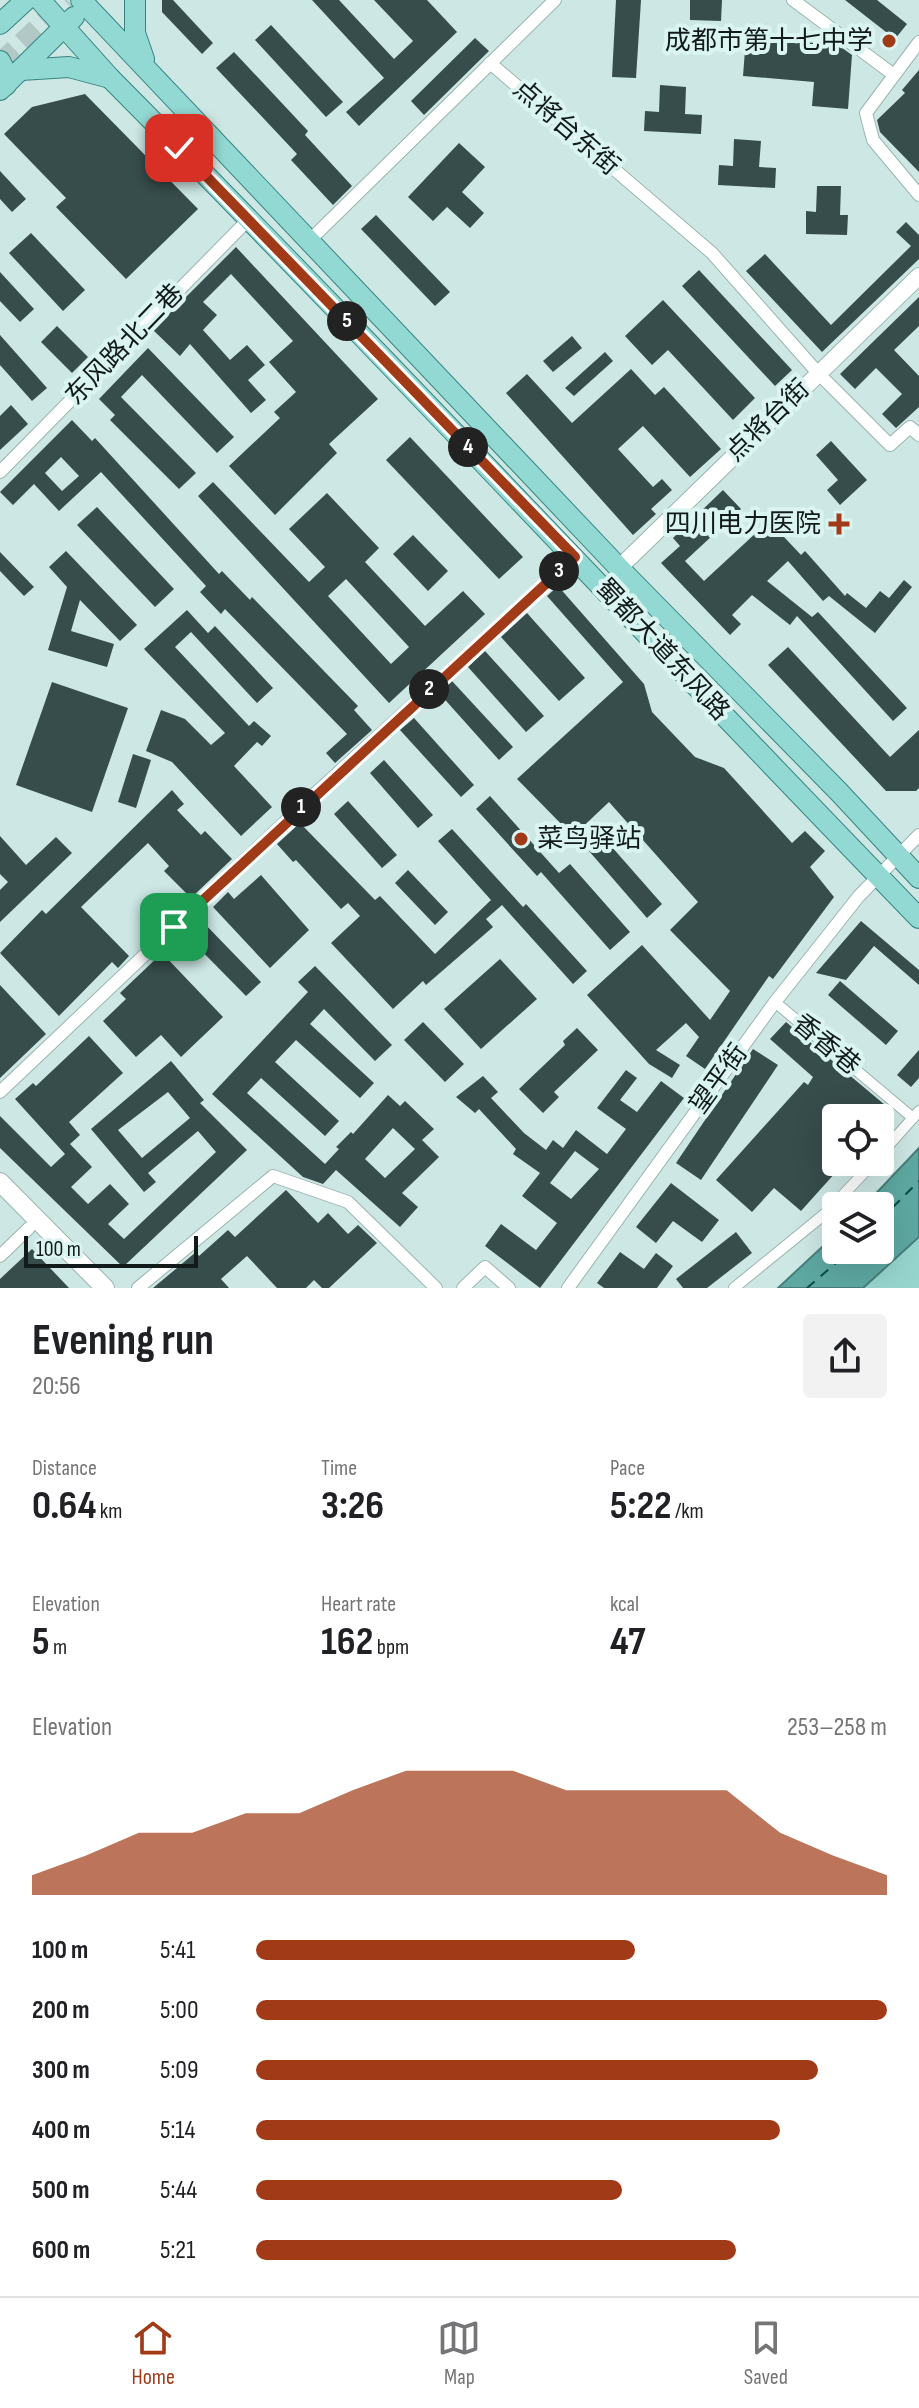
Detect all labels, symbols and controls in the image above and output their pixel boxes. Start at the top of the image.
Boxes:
place label: 成都市第十七中学 [665,26,873,57]
marker: 成都市第十七中学 [880,32,898,50]
street label: 点将台东街 [507,74,625,182]
pin [145,114,213,182]
icon: check [157,126,201,170]
street label: 东风路北二巷 [60,278,190,412]
pin: 5 [327,301,367,341]
text: 5 [342,307,352,334]
street label: 点将台街 [720,374,816,468]
pin: 4 [448,427,488,467]
text: 4 [463,433,473,460]
place label: 四川电力医院 [665,509,821,540]
marker: 四川电力医院 [828,513,850,535]
pin: 3 [539,551,579,591]
text: 3 [554,557,564,584]
street label: 蜀都大道东风路 [589,573,735,727]
pin: 2 [409,669,449,709]
text: 2 [424,675,434,702]
pin: 1 [281,787,321,827]
text: 1 [297,793,305,820]
place label: 菜鸟驿站 [537,824,641,855]
marker: 菜鸟驿站 [512,830,530,848]
pin [140,893,208,961]
icon: arrive [152,905,196,949]
street label: 香香巷 [786,1008,866,1082]
street label: 望平街 [684,1038,754,1120]
map controls [822,1104,894,1264]
button: locate [822,1104,894,1176]
button: layers [822,1192,894,1264]
scale bar [24,1232,198,1268]
text: 100 m [36,1236,81,1263]
text: Evening run [32,1314,214,1367]
button: share [803,1314,887,1398]
text: 20:56 [32,1371,81,1402]
text: Distance [32,1455,97,1482]
text: Time [321,1455,357,1482]
text: Pace [610,1455,645,1482]
text: 0.64 [32,1482,96,1530]
text: 3:26 [321,1482,384,1530]
text: 5:22 [610,1482,672,1530]
text: km [96,1498,122,1525]
text: /km [672,1498,704,1525]
text: Elevation [32,1591,100,1618]
text: Heart rate [321,1591,396,1618]
text: kcal [610,1591,639,1618]
text: 5 [32,1618,50,1666]
text: 162 [321,1618,373,1666]
text: 47 [610,1618,646,1666]
text: m [50,1634,67,1661]
text: bpm [373,1634,409,1661]
text: Elevation [32,1712,112,1743]
text: 253–258 m [787,1712,887,1743]
text: 100 m [32,1935,88,1966]
text: 5:41 [160,1935,195,1966]
text: 200 m [32,1995,89,2026]
text: 5:00 [160,1995,199,2026]
text: 300 m [32,2055,90,2086]
text: 5:09 [160,2055,198,2086]
text: 400 m [32,2115,90,2146]
text: 5:14 [160,2115,195,2146]
text: 500 m [32,2175,89,2206]
text: 5:44 [160,2175,197,2206]
text: 600 m [32,2235,90,2266]
text: 5:21 [160,2235,195,2266]
tab: Home [131,2316,175,2391]
tab: Map [437,2316,481,2391]
tab: Saved [744,2316,788,2391]

